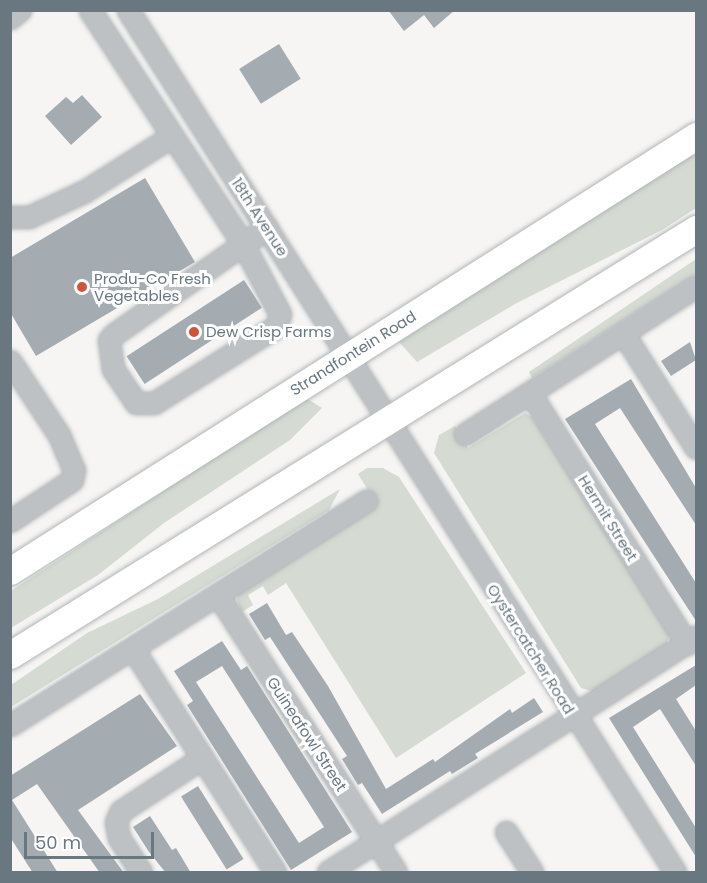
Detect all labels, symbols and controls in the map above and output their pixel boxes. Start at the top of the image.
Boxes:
street label: 18th Avenue [228,175,292,259]
place label: Produ-Co Fresh Vegetables [94,269,211,304]
marker: Produ-Co Fresh Vegetables [75,280,89,294]
street label: Strandfontein Road [287,307,419,399]
place label: Dew Crisp Farms [206,323,332,341]
marker: Dew Crisp Farms [187,325,201,339]
street label: Hermit Street [574,472,642,564]
street label: Oystercatcher Road [484,581,578,717]
street label: Guineafowl Street [263,674,351,794]
scale bar [27,820,158,858]
text: 50 m [35,830,81,855]

